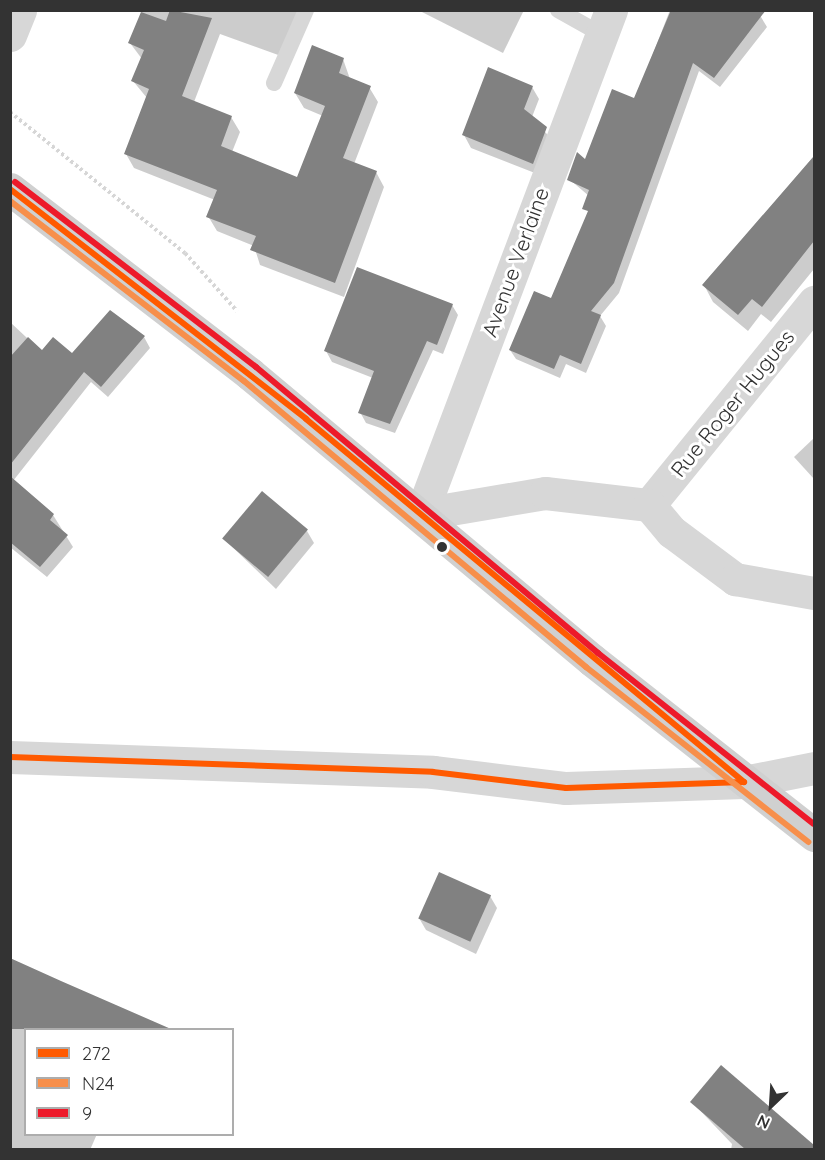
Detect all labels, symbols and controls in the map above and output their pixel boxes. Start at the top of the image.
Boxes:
street label: Avenue Verlaine [476,184,554,340]
street label: Rue Roger Hugues [665,324,799,482]
unlabelled marker [436,541,448,553]
legend [24,1028,234,1136]
text: 272 [82,1042,111,1065]
text: N24 [82,1072,114,1095]
north arrow [741,1076,801,1136]
text: 9 [82,1102,92,1125]
text: N [754,1111,773,1134]

